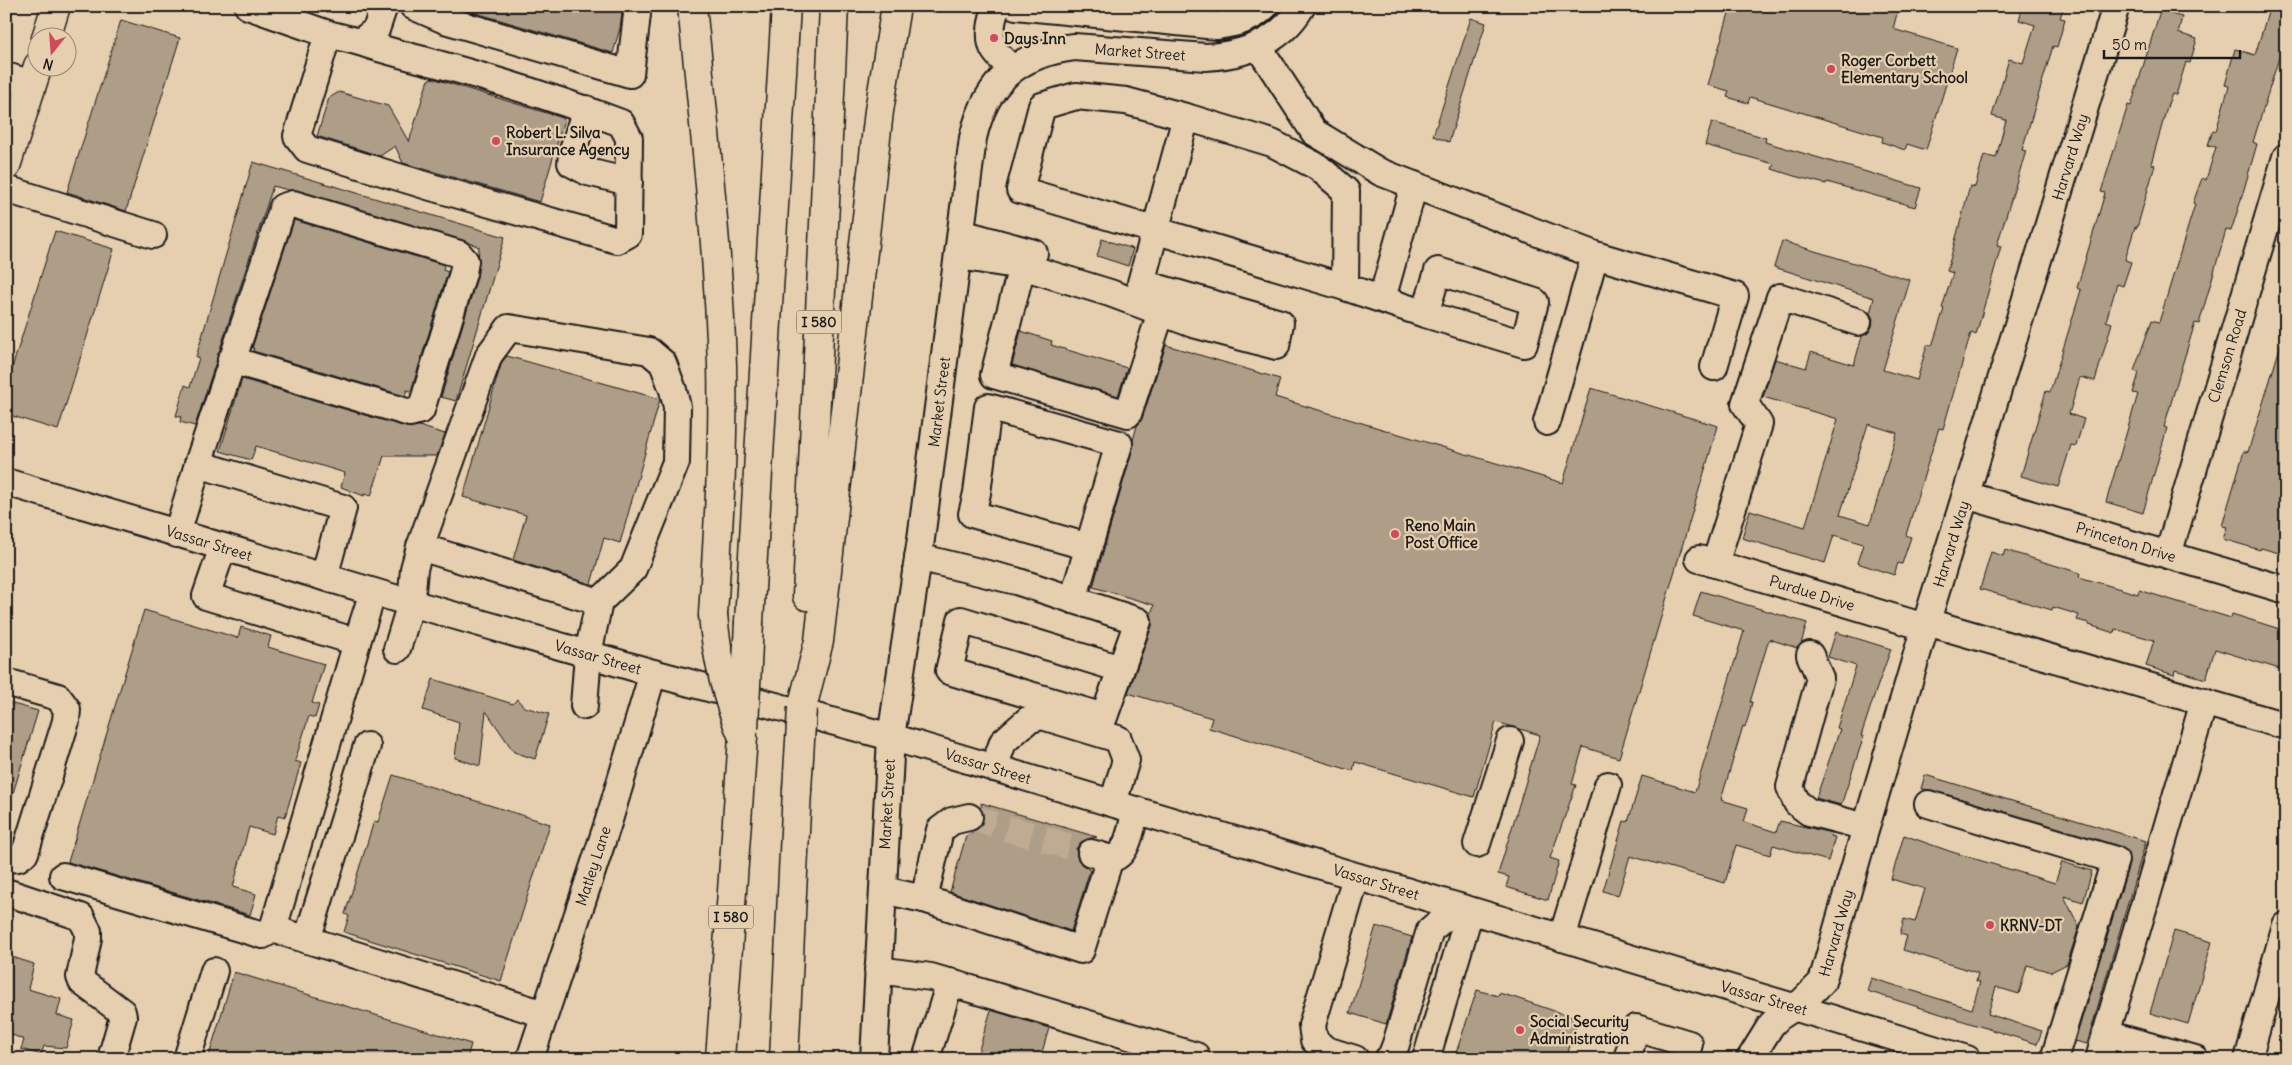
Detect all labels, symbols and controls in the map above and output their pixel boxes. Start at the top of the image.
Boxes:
north arrow [28,28,78,78]
scale bar [2104,28,2241,60]
place label: Days Inn [1004,29,1066,49]
marker: Days Inn [988,32,1000,44]
text: 50 m [2112,35,2147,54]
street label: Market Street [1094,39,1186,65]
place label: Roger Corbett Elementary School [1841,51,1968,88]
text: N [41,54,55,74]
marker: Roger Corbett Elementary School [1825,63,1837,75]
street label: Harvard Way [2048,111,2092,203]
place label: Robert L. Silva Insurance Agency [506,123,630,160]
marker: Robert L. Silva Insurance Agency [490,135,502,147]
street label: Clemson Road [2204,307,2250,405]
road number: I 580 [796,311,842,334]
street label: Market Street [924,356,954,448]
street label: Harvard Way [1929,498,1973,590]
place label: Reno Main Post Office [1405,516,1478,552]
street label: Princeton Drive [2074,518,2178,566]
street label: Vassar Street [164,521,254,565]
marker: Reno Main Post Office [1389,528,1401,540]
street label: Purdue Drive [1767,571,1857,615]
street label: Vassar Street [552,636,644,678]
street label: Vassar Street [943,744,1033,788]
street label: Market Street [875,758,899,850]
street label: Matley Lane [571,824,615,908]
street label: Vassar Street [1331,860,1421,904]
street label: Harvard Way [1815,887,1857,979]
road number: I 580 [708,906,754,929]
place label: KRNV-DT [2000,916,2063,935]
marker: KRNV-DT [1984,919,1996,931]
street label: Vassar Street [1718,977,1810,1019]
place label: Social Security Administration [1530,1012,1629,1048]
marker: Social Security Administration [1514,1024,1526,1036]

